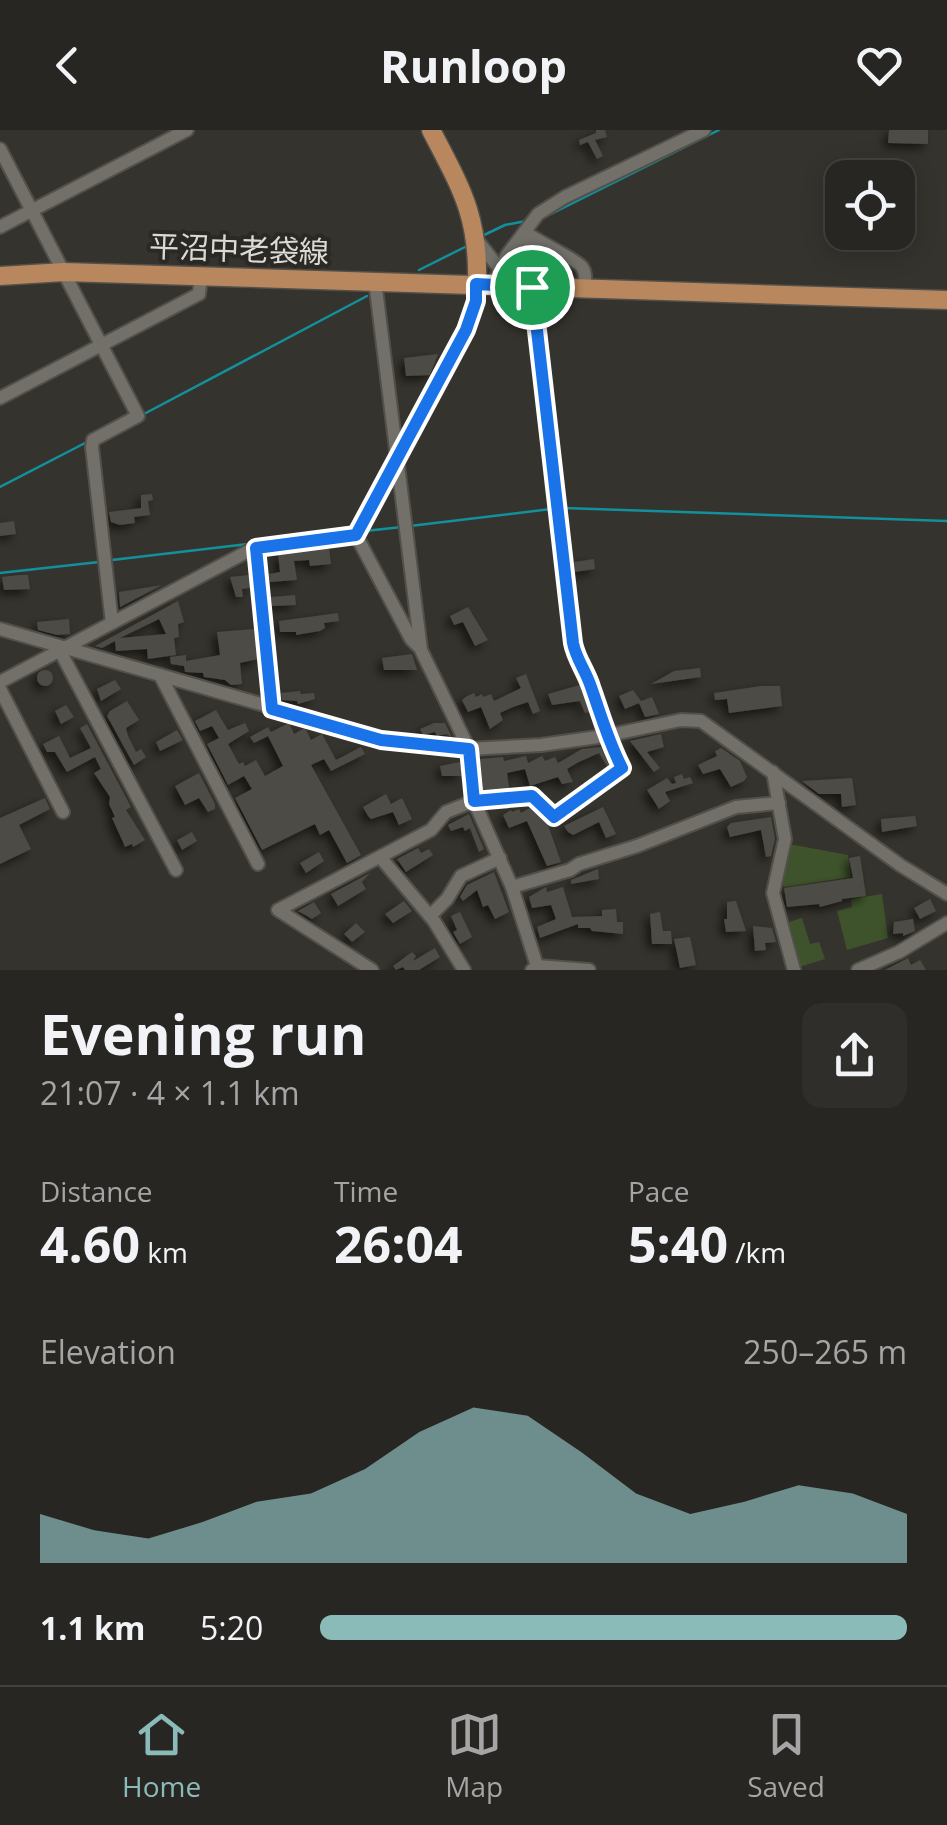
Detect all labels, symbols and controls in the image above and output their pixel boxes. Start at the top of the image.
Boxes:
text: Runloop [380,35,567,96]
icon: back [40,38,95,93]
icon: heart [852,38,907,93]
map controls [825,160,915,250]
button: locate [825,160,915,250]
street label: 平沼中老袋線 [148,225,330,272]
pin [490,245,575,330]
icon: arrive [505,260,560,315]
text: Evening run [40,996,366,1071]
button: share [802,1003,907,1108]
text: 21:07 · 4 × 1.1 km [40,1071,300,1114]
text: Distance [40,1172,153,1210]
text: Time [334,1172,398,1210]
text: Pace [628,1172,690,1210]
text: 4.60 [40,1210,140,1278]
text: 26:04 [334,1210,463,1278]
text: 5:40 [628,1210,728,1278]
text: km [140,1233,188,1271]
text: /km [728,1233,786,1271]
text: Elevation [40,1330,176,1373]
text: 250–265 m [743,1330,907,1373]
text: 1.1 km [40,1606,145,1649]
text: 5:20 [200,1606,263,1649]
tab: Home [122,1707,201,1805]
tab: Map [445,1707,503,1805]
tab: Saved [747,1707,825,1805]

